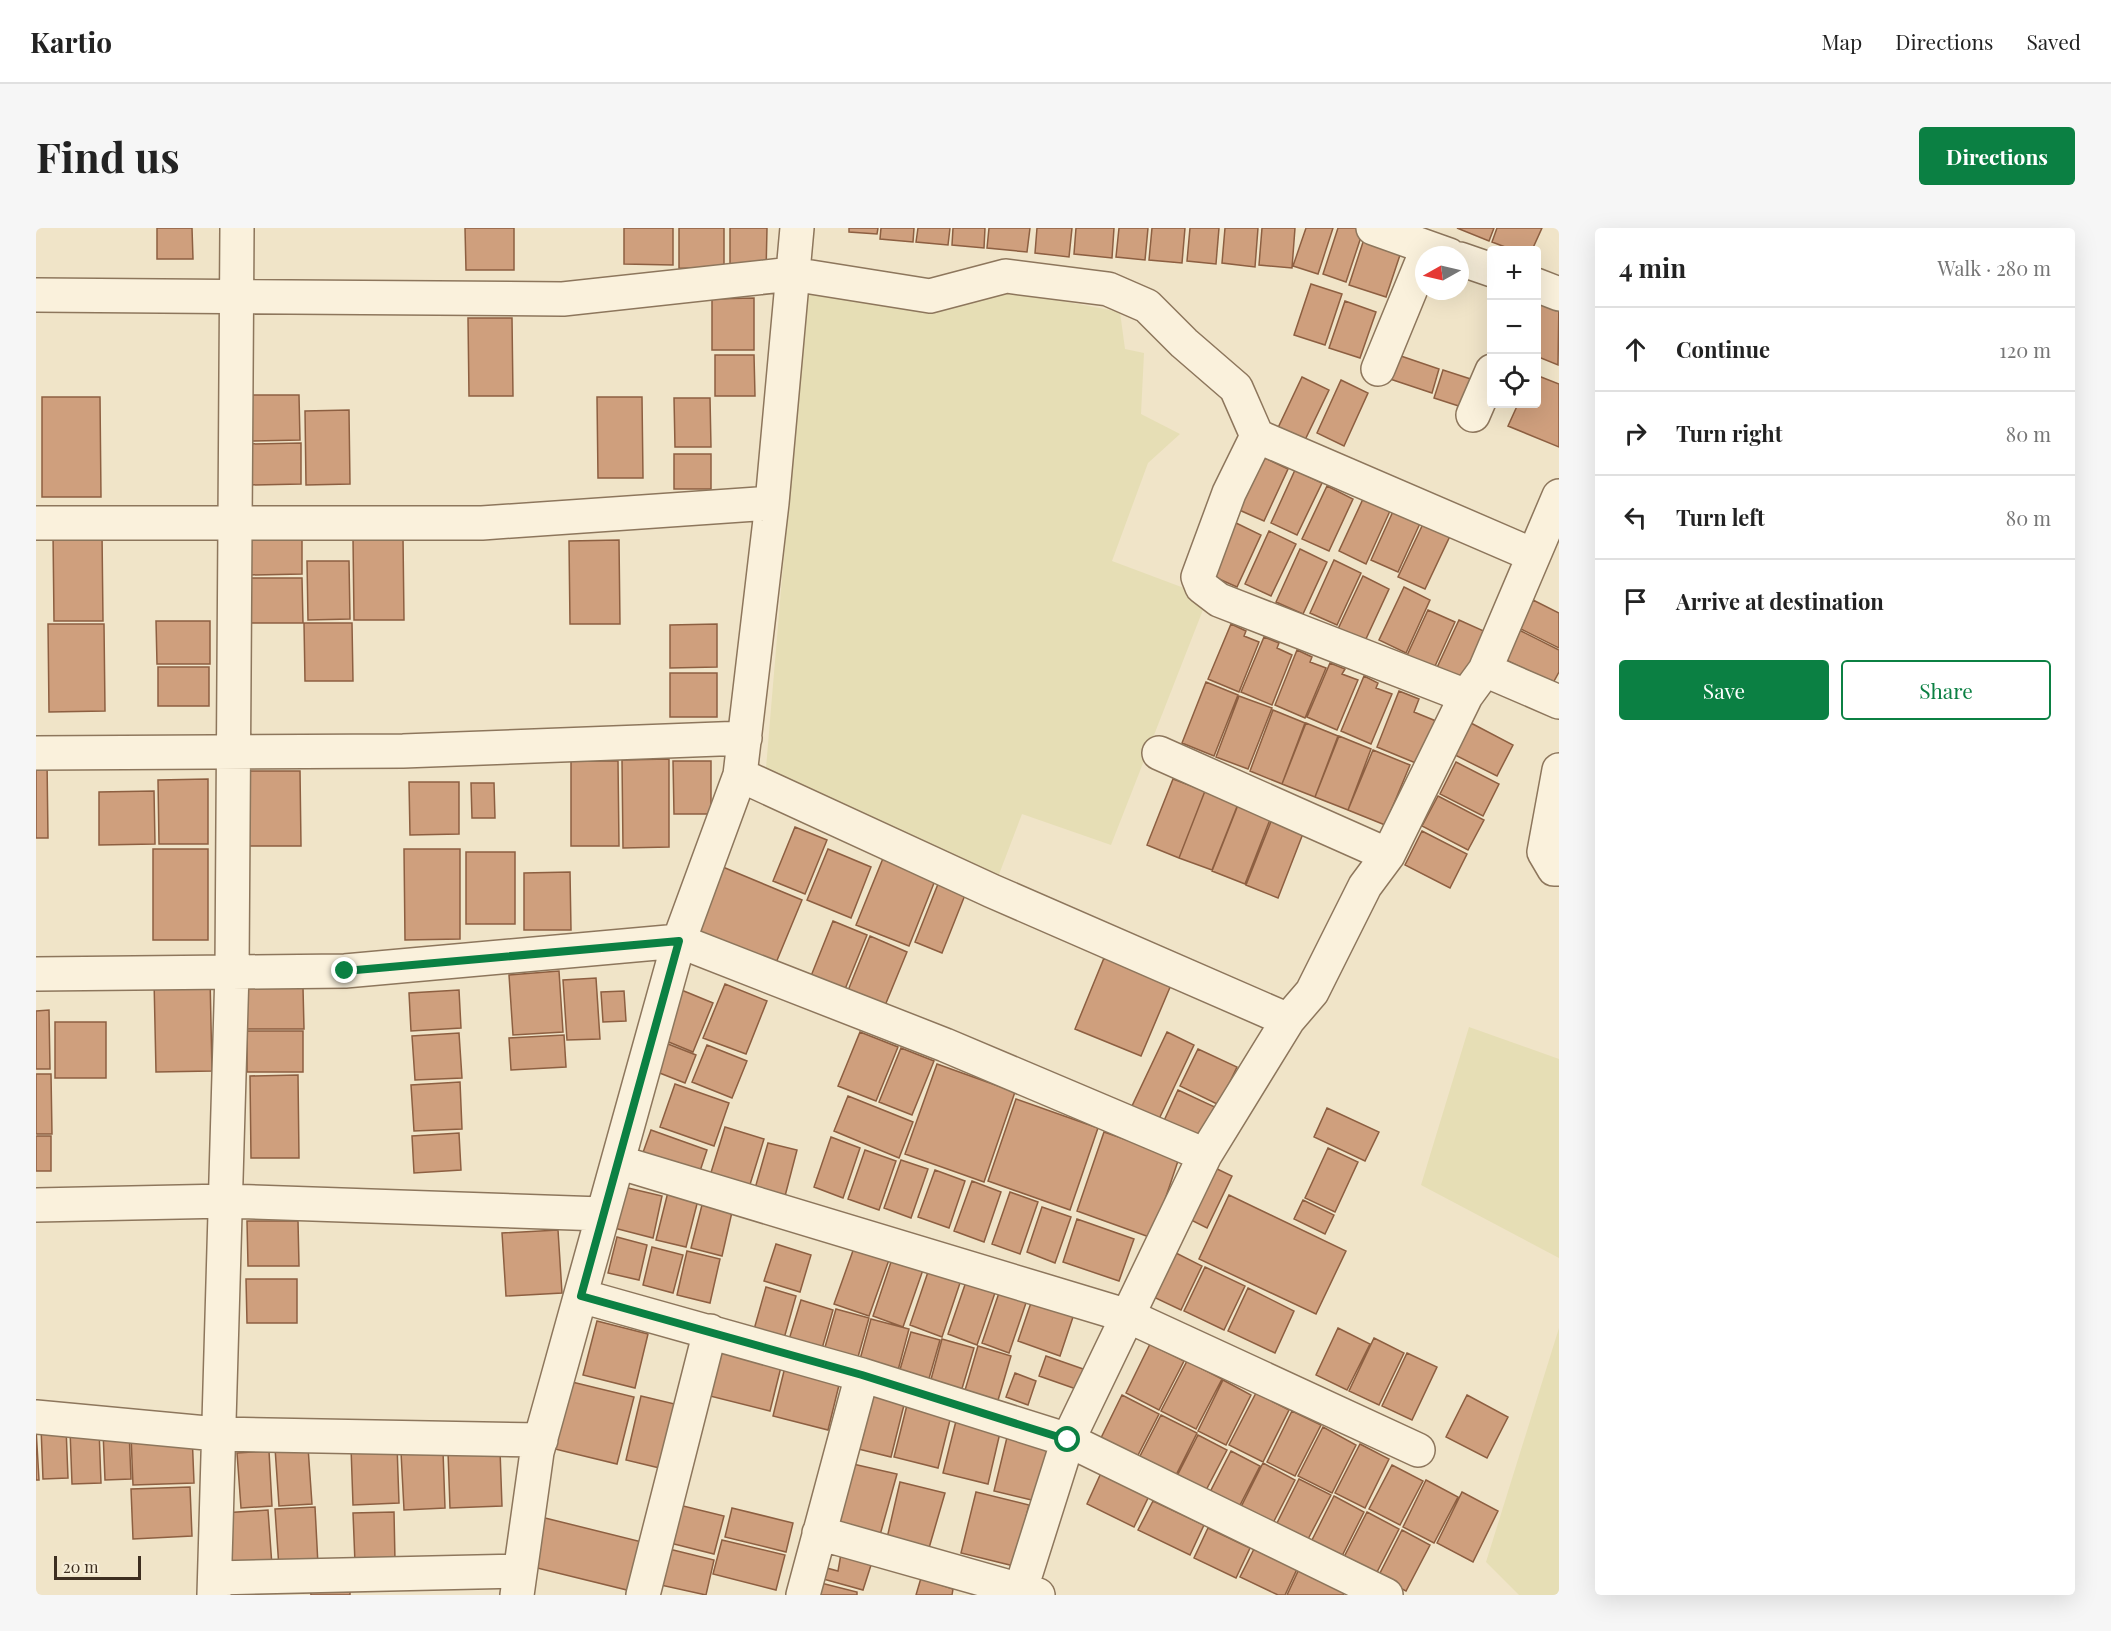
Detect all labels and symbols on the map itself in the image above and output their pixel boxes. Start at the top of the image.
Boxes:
north arrow [1415,246,1469,300]
route end [331,957,357,983]
route start [1054,1426,1080,1452]
scale bar [54,1553,141,1580]

